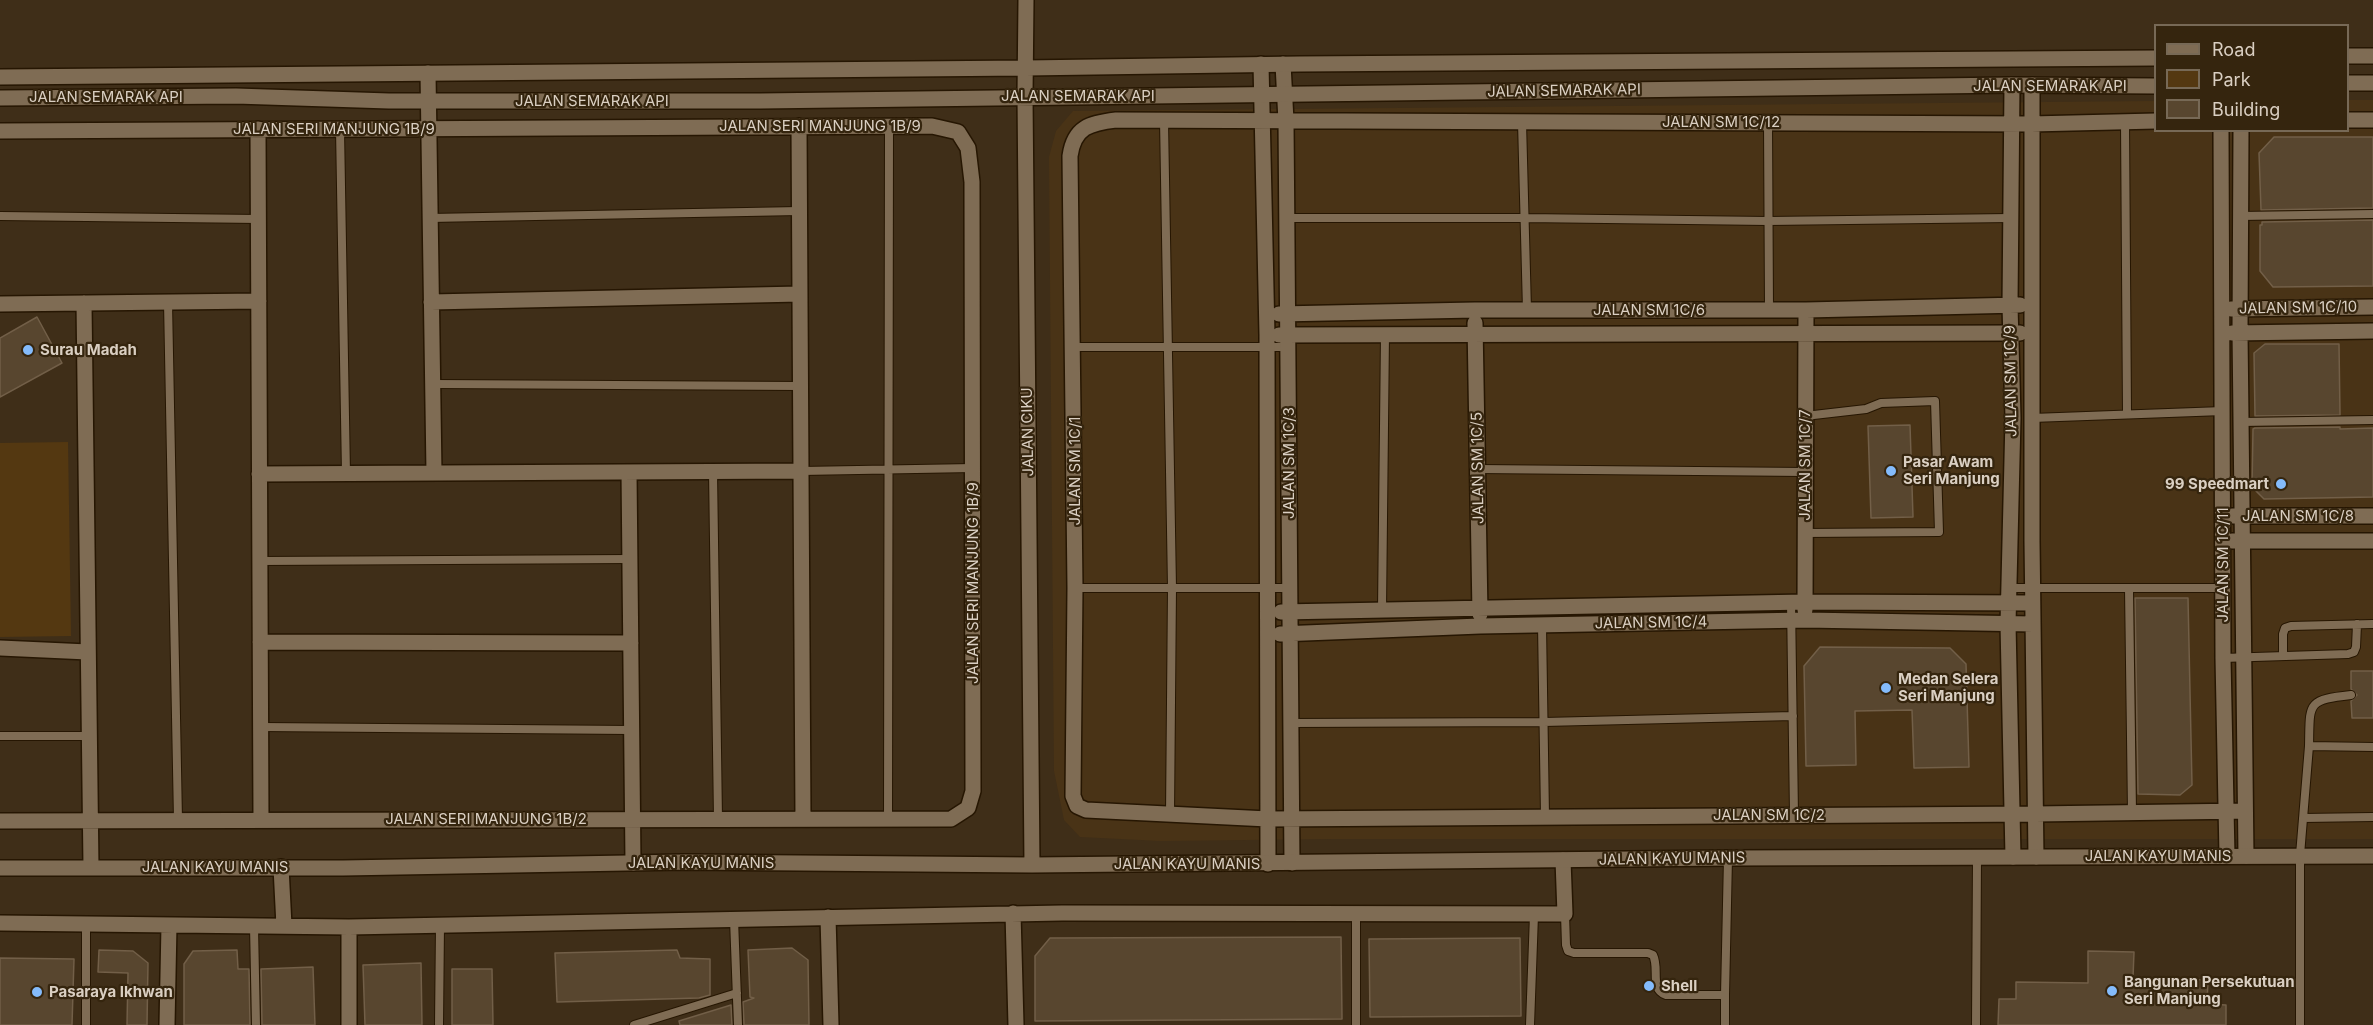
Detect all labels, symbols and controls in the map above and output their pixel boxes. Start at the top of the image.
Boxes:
legend [2154,24,2349,132]
text: Road [2212,39,2255,60]
text: Park [2212,69,2251,90]
street label: JALAN SEMARAK API [1973,77,2127,95]
street label: JALAN SEMARAK API [1487,81,1641,101]
street label: JALAN SEMARAK API [1001,87,1155,105]
street label: JALAN SEMARAK API [29,88,183,106]
street label: JALAN SEMARAK API [515,92,669,110]
text: Building [2212,99,2280,120]
street label: JALAN SM 1C/12 [1662,113,1780,131]
street label: JALAN SERI MANJUNG 1B/9 [719,117,921,135]
street label: JALAN SERI MANJUNG 1B/9 [233,120,435,138]
street label: JALAN SM 1C/10 [2239,298,2357,318]
street label: JALAN SM 1C/6 [1593,301,1705,319]
street label: JALAN SM 1C/9 [2001,325,2021,437]
place label: Surau Madah [40,341,137,359]
marker: Surau Madah [21,343,35,357]
street label: JALAN CIKU [1018,387,1038,477]
street label: JALAN SM 1C/3 [1280,407,1298,519]
street label: JALAN SM 1C/7 [1796,409,1814,521]
street label: JALAN SM 1C/5 [1468,412,1488,524]
street label: JALAN SM 1C/1 [1066,417,1084,525]
place label: Pasar Awam Seri Manjung [1903,453,2000,488]
marker: Pasar Awam Seri Manjung [1884,464,1898,478]
place label: 99 Speedmart [2165,475,2269,493]
marker: 99 Speedmart [2274,477,2288,491]
street label: JALAN SERI MANJUNG 1B/9 [964,482,982,684]
street label: JALAN SM 1C/11 [2214,507,2232,623]
street label: JALAN SM 1C/8 [2242,507,2354,525]
street label: JALAN SM 1C/4 [1595,613,1707,633]
place label: Medan Selera Seri Manjung [1898,670,1998,705]
marker: Medan Selera Seri Manjung [1879,681,1893,695]
street label: JALAN SM 1C/2 [1713,806,1825,824]
street label: JALAN SERI MANJUNG 1B/2 [385,810,587,828]
street label: JALAN KAYU MANIS [2085,847,2231,865]
street label: JALAN KAYU MANIS [1599,849,1745,869]
street label: JALAN KAYU MANIS [628,854,774,872]
street label: JALAN KAYU MANIS [1114,855,1260,873]
street label: JALAN KAYU MANIS [142,858,288,876]
place label: Bangunan Persekutuan Seri Manjung [2124,973,2295,1008]
place label: Shell [1661,977,1697,995]
marker: Shell [1642,979,1656,993]
place label: Pasaraya Ikhwan [49,983,173,1001]
marker: Bangunan Persekutuan Seri Manjung [2105,984,2119,998]
marker: Pasaraya Ikhwan [30,985,44,999]

